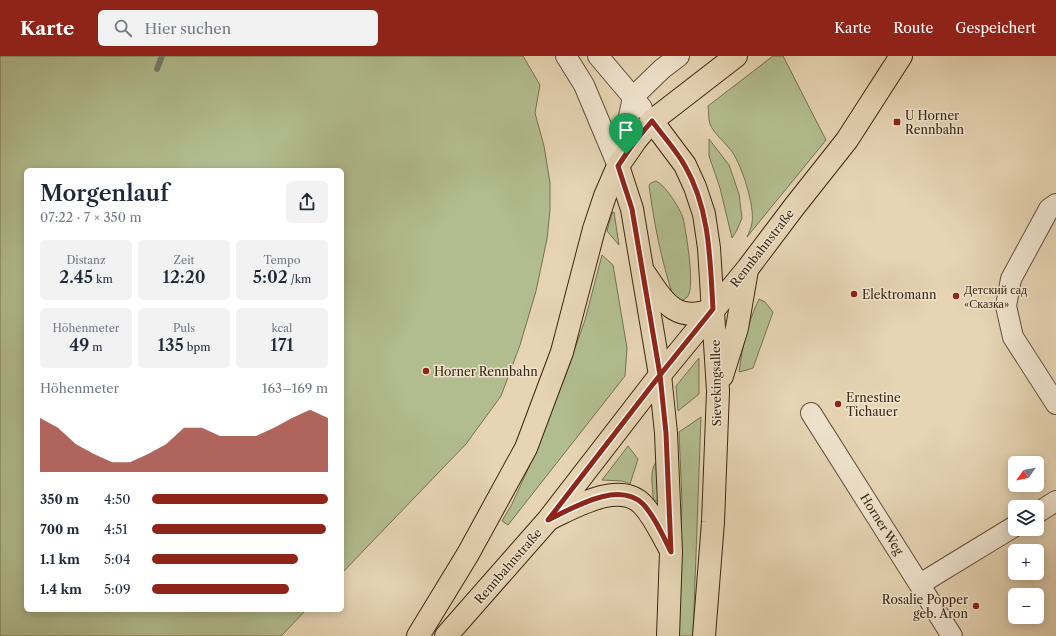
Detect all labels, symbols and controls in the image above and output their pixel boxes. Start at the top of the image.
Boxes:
search box [98,10,378,46]
text: Karte [20,17,74,40]
icon: search [112,17,134,39]
text: Hier suchen [144,19,231,38]
text: Karte [834,19,871,37]
text: Route [893,19,933,37]
text: Gespeichert [955,19,1036,37]
place label: U Horner Rennbahn [905,108,965,137]
pin [609,113,643,154]
marker: U Horner Rennbahn [892,117,902,127]
icon: arrive [615,119,637,141]
text: Morgenlauf [40,180,169,207]
button: share [286,181,328,223]
street label: Rennbahnstraße [727,206,797,290]
text: 07:22 · 7 × 350 m [40,209,142,225]
text: Distanz [66,253,106,267]
text: Zeit [174,253,194,267]
text: Tempo [263,253,301,267]
text: 2.45 [59,267,93,287]
text: 12:20 [162,267,206,287]
text: 5:02 [253,267,288,287]
text: km [93,272,113,286]
text: /km [288,272,311,286]
place label: Детский сад «Сказка» [964,282,1027,311]
place label: Elektromann [862,287,937,302]
marker: Elektromann [849,289,859,299]
marker: Детский сад «Сказка» [951,291,961,301]
text: Höhenmeter [53,321,119,335]
text: Puls [173,321,195,335]
text: kcal [272,321,292,335]
text: 49 [69,335,89,355]
text: 135 [158,335,184,355]
text: 171 [270,335,294,355]
street label: Sievekingsallee [708,339,724,427]
text: m [89,340,103,354]
text: bpm [184,340,210,354]
place label: Horner Rennbahn [434,364,538,379]
marker: Horner Rennbahn [421,366,431,376]
text: Höhenmeter [40,380,119,396]
text: 163–169 m [262,380,328,396]
place label: Ernestine Tichauer [846,390,901,419]
marker: Ernestine Tichauer [833,399,843,409]
north arrow [1008,456,1044,492]
map controls [1008,456,1044,624]
text: 350 m [40,491,79,507]
text: 4:50 [104,491,130,507]
street label: Horner Weg [857,491,907,558]
button: layers [1008,500,1044,536]
text: 700 m [40,521,80,537]
text: 4:51 [104,521,128,537]
street label: Rennbahnstraße [471,525,545,607]
button: + [1008,544,1044,580]
text: 1.1 km [40,551,80,567]
text: 5:04 [104,551,130,567]
text: 1.4 km [40,581,82,597]
text: 5:09 [104,581,131,597]
button: − [1008,588,1044,624]
place label: Rosalie Popper geb. Aron [882,592,968,621]
marker: Rosalie Popper geb. Aron [971,601,981,611]

